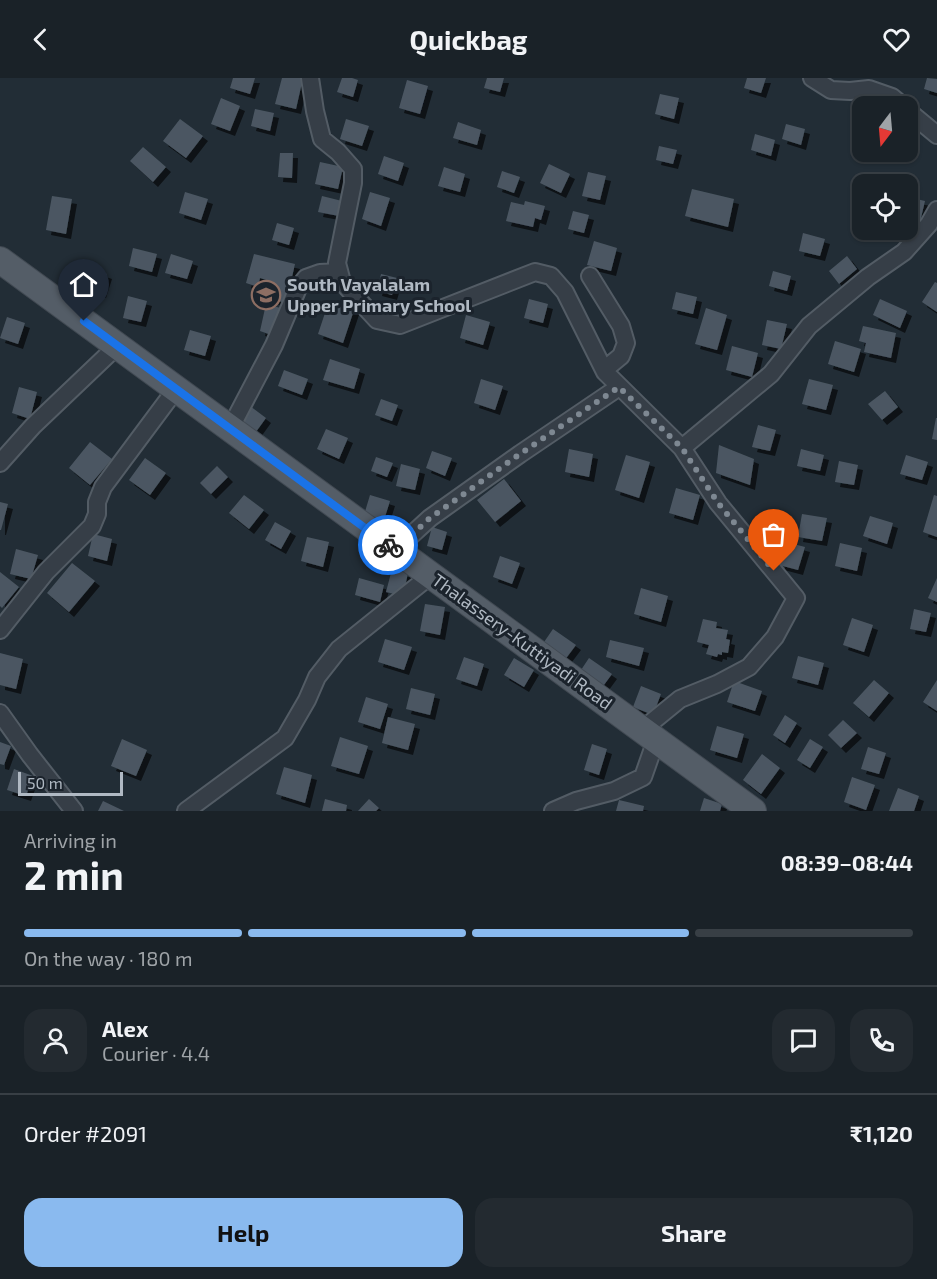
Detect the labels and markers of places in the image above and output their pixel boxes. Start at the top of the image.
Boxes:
pin [58,259,109,321]
place label: South Vayalalam Upper Primary School [287,273,471,316]
school or university icon: South Vayalalam Upper Primary School [250,279,282,311]
pin [748,509,799,571]

